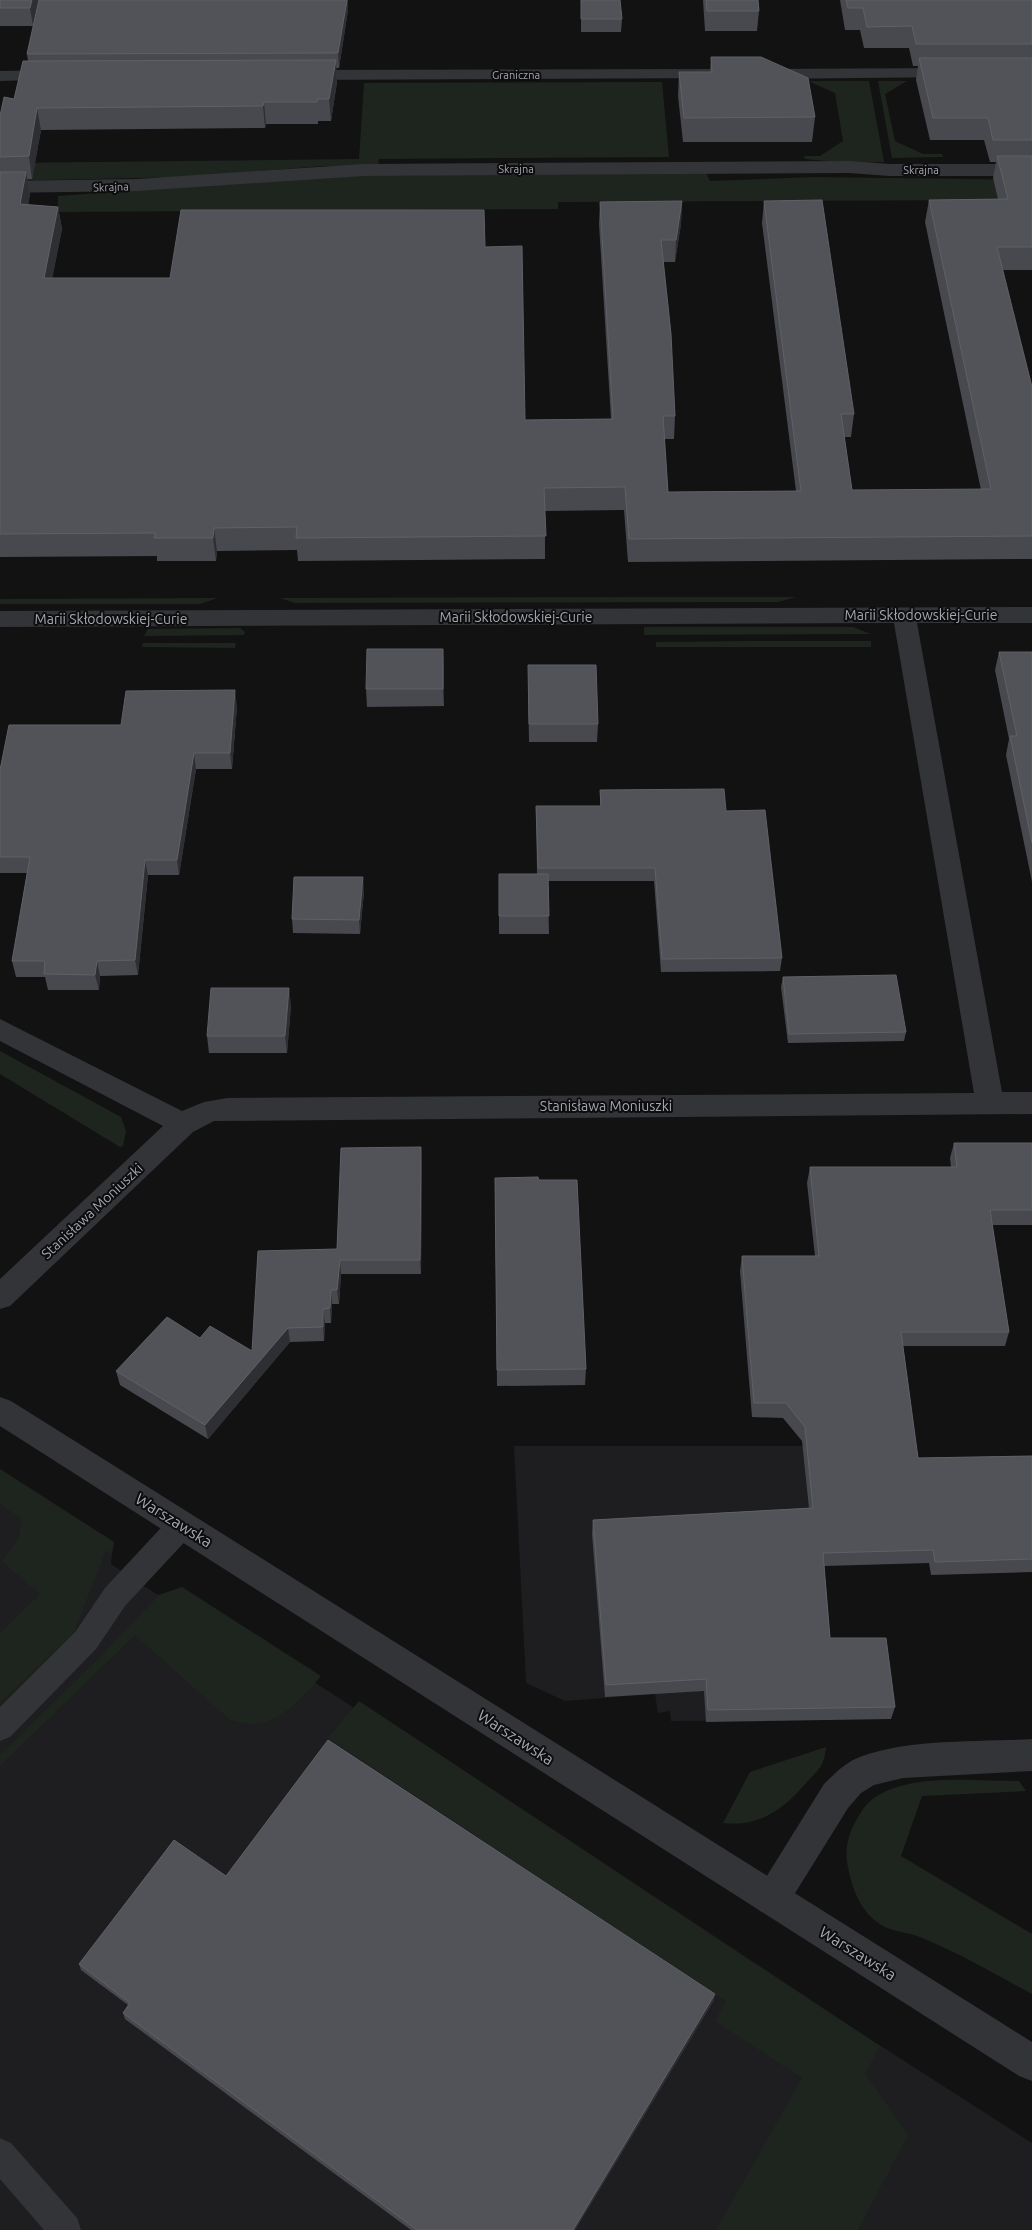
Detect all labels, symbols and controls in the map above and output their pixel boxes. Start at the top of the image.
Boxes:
street label: Graniczna [492,69,540,81]
street label: Skrajna [498,163,534,175]
street label: Skrajna [903,164,939,176]
street label: Skrajna [93,180,129,194]
street label: Marii Skłodowskiej-Curie [845,607,997,623]
street label: Marii Skłodowskiej-Curie [440,609,592,625]
street label: Marii Skłodowskiej-Curie [35,611,187,627]
street label: Stanisława Moniuszki [540,1098,672,1114]
street label: Stanisława Moniuszki [38,1160,146,1262]
street label: Warszawska [132,1489,216,1551]
street label: Warszawska [475,1706,557,1768]
street label: Warszawska [816,1922,900,1984]

